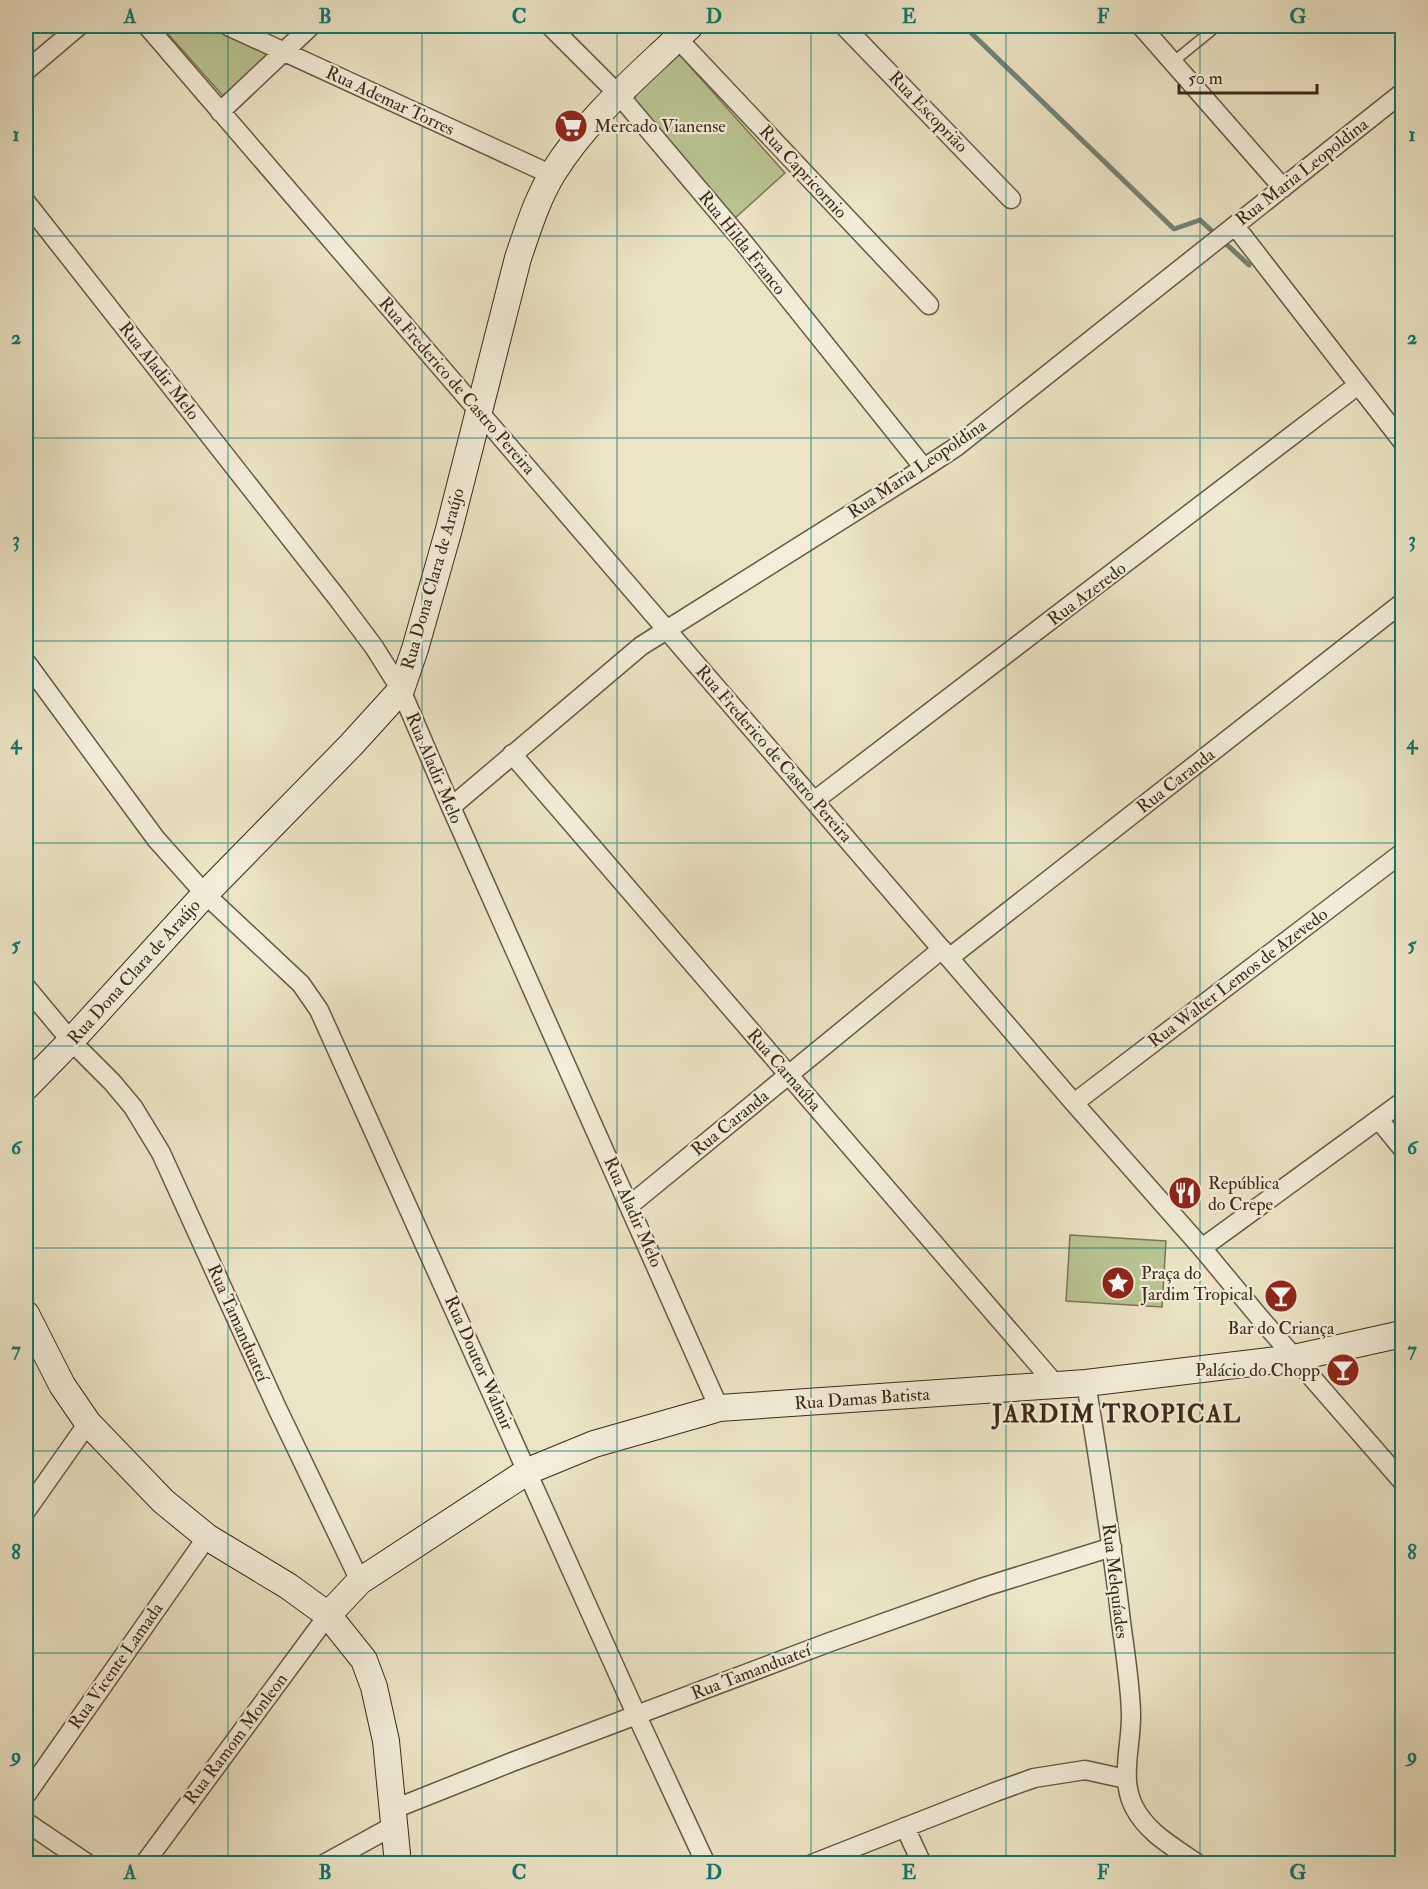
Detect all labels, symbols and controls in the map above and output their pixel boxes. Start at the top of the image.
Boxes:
text: A [123,4,137,29]
text: B [318,4,332,29]
text: C [512,4,526,29]
text: D [706,4,722,29]
text: E [902,4,917,29]
text: F [1097,4,1110,29]
text: G [1290,4,1307,29]
scale bar [1179,57,1317,95]
street label: Rua Ademar Torres [322,61,458,141]
street label: Rua Escoprião [883,66,973,158]
text: 50 m [1188,67,1223,90]
supermarket icon: Mercado Vianense [553,108,589,144]
street label: Rua Maria Leopoldina [1231,113,1374,231]
place label: Mercado Vianense [594,115,726,138]
street label: Rua Capricornio [754,121,852,224]
text: 1 [12,122,20,147]
text: 1 [1408,122,1416,147]
street label: Rua Hilda Franco [693,186,791,300]
street label: Rua Frederico de Castro Pereira [373,292,541,480]
street label: Rua Aladir Melo [113,317,205,425]
text: 2 [11,325,21,350]
text: 2 [1407,325,1417,350]
street label: Rua Maria Leopoldina [843,414,991,524]
street label: Rua Dona Clara de Araújo [396,485,470,673]
text: 3 [12,527,20,552]
text: 3 [1408,527,1416,552]
street label: Rua Azeredo [1043,557,1131,631]
street label: Rua Frederico de Castro Pereira [690,660,858,848]
street label: Rua Aladir Melo [400,709,468,827]
text: 4 [10,730,23,755]
text: 4 [1406,730,1419,755]
street label: Rua Caranda [1132,743,1220,819]
street label: Rua Dona Clara de Araújo [63,894,206,1050]
street label: Rua Walter Lemos de Azevedo [1144,903,1333,1053]
text: 5 [12,932,22,957]
text: 5 [1408,932,1418,957]
street label: Rua Carnaúba [742,1024,827,1117]
street label: Rua Caranda [687,1084,774,1161]
text: 6 [11,1135,23,1160]
text: 6 [1407,1135,1419,1160]
street label: Rua Aladir Melo [598,1153,668,1271]
place label: República do Crepe [1208,1172,1280,1216]
restaurant icon: República do Crepe [1167,1175,1203,1211]
street label: Rua Tamanduateí [202,1261,275,1386]
place label: Praça do Jardim Tropical [1140,1262,1253,1306]
place icon: Praça do Jardim Tropical [1100,1265,1136,1301]
bar icon: Bar do Criança [1263,1278,1299,1314]
street label: Rua Doutor Walmir [439,1292,519,1434]
place label: Bar do Criança [1228,1317,1335,1340]
text: 7 [11,1337,21,1362]
text: 7 [1407,1337,1417,1362]
bar icon: Palácio do Chopp [1325,1352,1361,1388]
place label: Palácio do Chopp [1195,1359,1320,1382]
street label: Rua Damas Batista [793,1383,931,1415]
district label: JARDIM TROPICAL [991,1399,1242,1430]
street label: Rua Melquíades [1097,1522,1133,1640]
text: 8 [11,1540,21,1565]
text: 8 [1407,1540,1417,1565]
street label: Rua Vicente Lamada [64,1598,169,1734]
street label: Rua Tamanduateí [688,1638,815,1705]
street label: Rua Ramom Monleon [179,1669,293,1809]
text: 9 [9,1743,21,1768]
text: 9 [1405,1743,1417,1768]
text: A [123,1860,137,1885]
text: B [318,1860,332,1885]
text: C [512,1860,526,1885]
text: D [706,1860,722,1885]
text: E [902,1860,917,1885]
text: F [1097,1860,1110,1885]
text: G [1290,1860,1307,1885]

